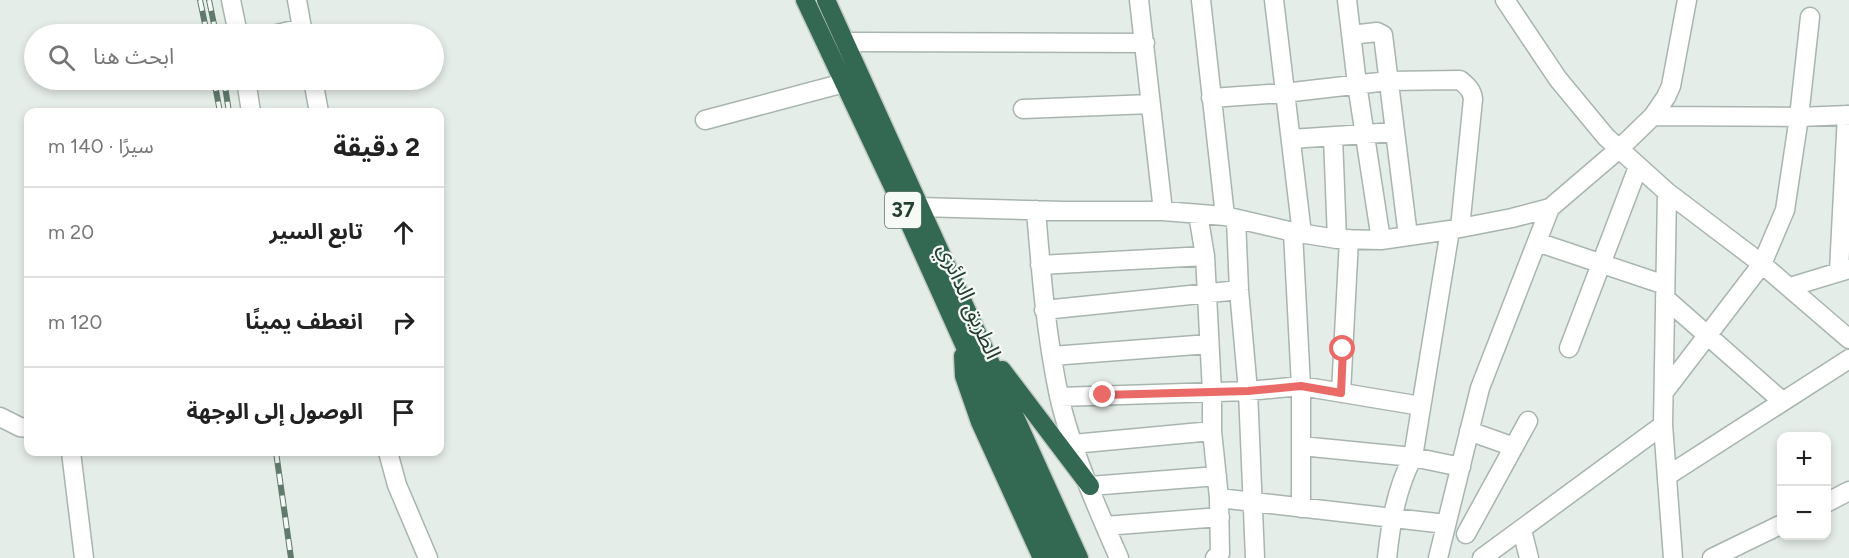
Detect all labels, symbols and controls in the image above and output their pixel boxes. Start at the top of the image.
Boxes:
search box [24,24,444,90]
icon: search [45,41,78,74]
text: ابحث هنا [93,43,174,70]
text: 2 دقيقة [333,131,420,163]
text: سيرًا · 140 m [48,134,154,158]
road number: 37 [885,192,921,228]
icon: ahead [387,216,420,249]
text: تابع السير [269,218,363,245]
text: 20 m [48,220,94,244]
street label: الطريق الدائري [929,239,1007,364]
icon: right [387,306,420,339]
text: انعطف يمينًا [245,308,363,335]
text: 120 m [48,310,102,334]
route start [1329,335,1355,361]
route end [1089,381,1115,407]
icon: arrive [387,396,420,429]
text: الوصول إلى الوجهة [186,398,363,425]
map controls [1777,432,1831,540]
button: + [1777,432,1831,486]
button: − [1777,486,1831,540]

